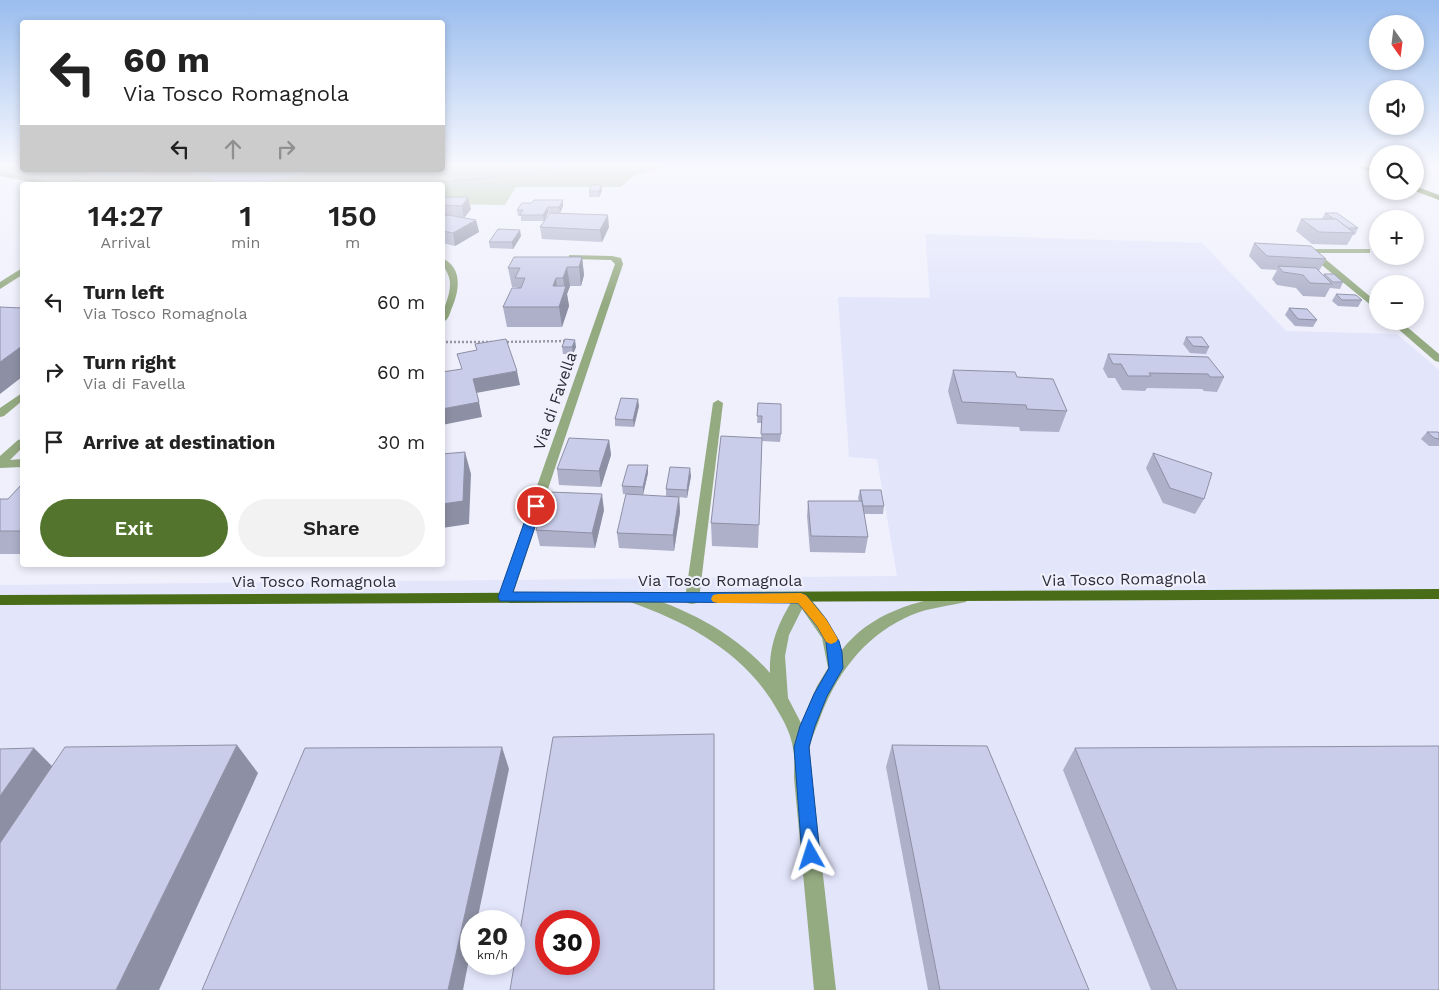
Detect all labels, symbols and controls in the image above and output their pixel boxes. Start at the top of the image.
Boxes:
north arrow [1369,15,1424,70]
map controls [1369,15,1424,330]
text: 60 m [123,39,210,81]
icon: left [40,40,105,105]
button: sound [1369,80,1424,135]
text: Via Tosco Romagnola [123,81,349,106]
icon: left [166,135,194,163]
icon: ahead [219,135,247,163]
icon: right [272,135,300,163]
button: search [1369,145,1424,200]
text: 14:27 [88,198,163,233]
text: 1 [239,198,252,233]
text: 150 [328,198,377,233]
button: + [1369,210,1424,265]
text: Arrival [101,233,150,252]
text: min [231,233,260,252]
text: m [345,233,360,252]
button: − [1369,275,1424,330]
text: Turn left [83,281,164,304]
icon: left [40,288,68,316]
text: 60 m [377,291,425,314]
text: Via Tosco Romagnola [83,304,248,323]
street label: Via di Favella [529,349,581,453]
text: Turn right [83,351,176,374]
icon: right [40,358,68,386]
text: 60 m [377,361,425,384]
text: Via di Favella [83,374,186,393]
icon: arrive [40,428,68,456]
text: Arrive at destination [83,431,275,454]
text: 30 m [378,431,425,454]
pin [515,485,557,527]
icon: arrive [522,492,550,520]
button: Exit [40,499,228,557]
button: Share [238,499,425,557]
street label: Via Tosco Romagnola [1042,568,1206,590]
street label: Via Tosco Romagnola [638,571,802,590]
street label: Via Tosco Romagnola [232,572,396,591]
position arrow [784,828,836,880]
speed limit sign: 30 [535,910,600,975]
text: 20 [477,922,508,951]
text: km/h [477,948,508,962]

